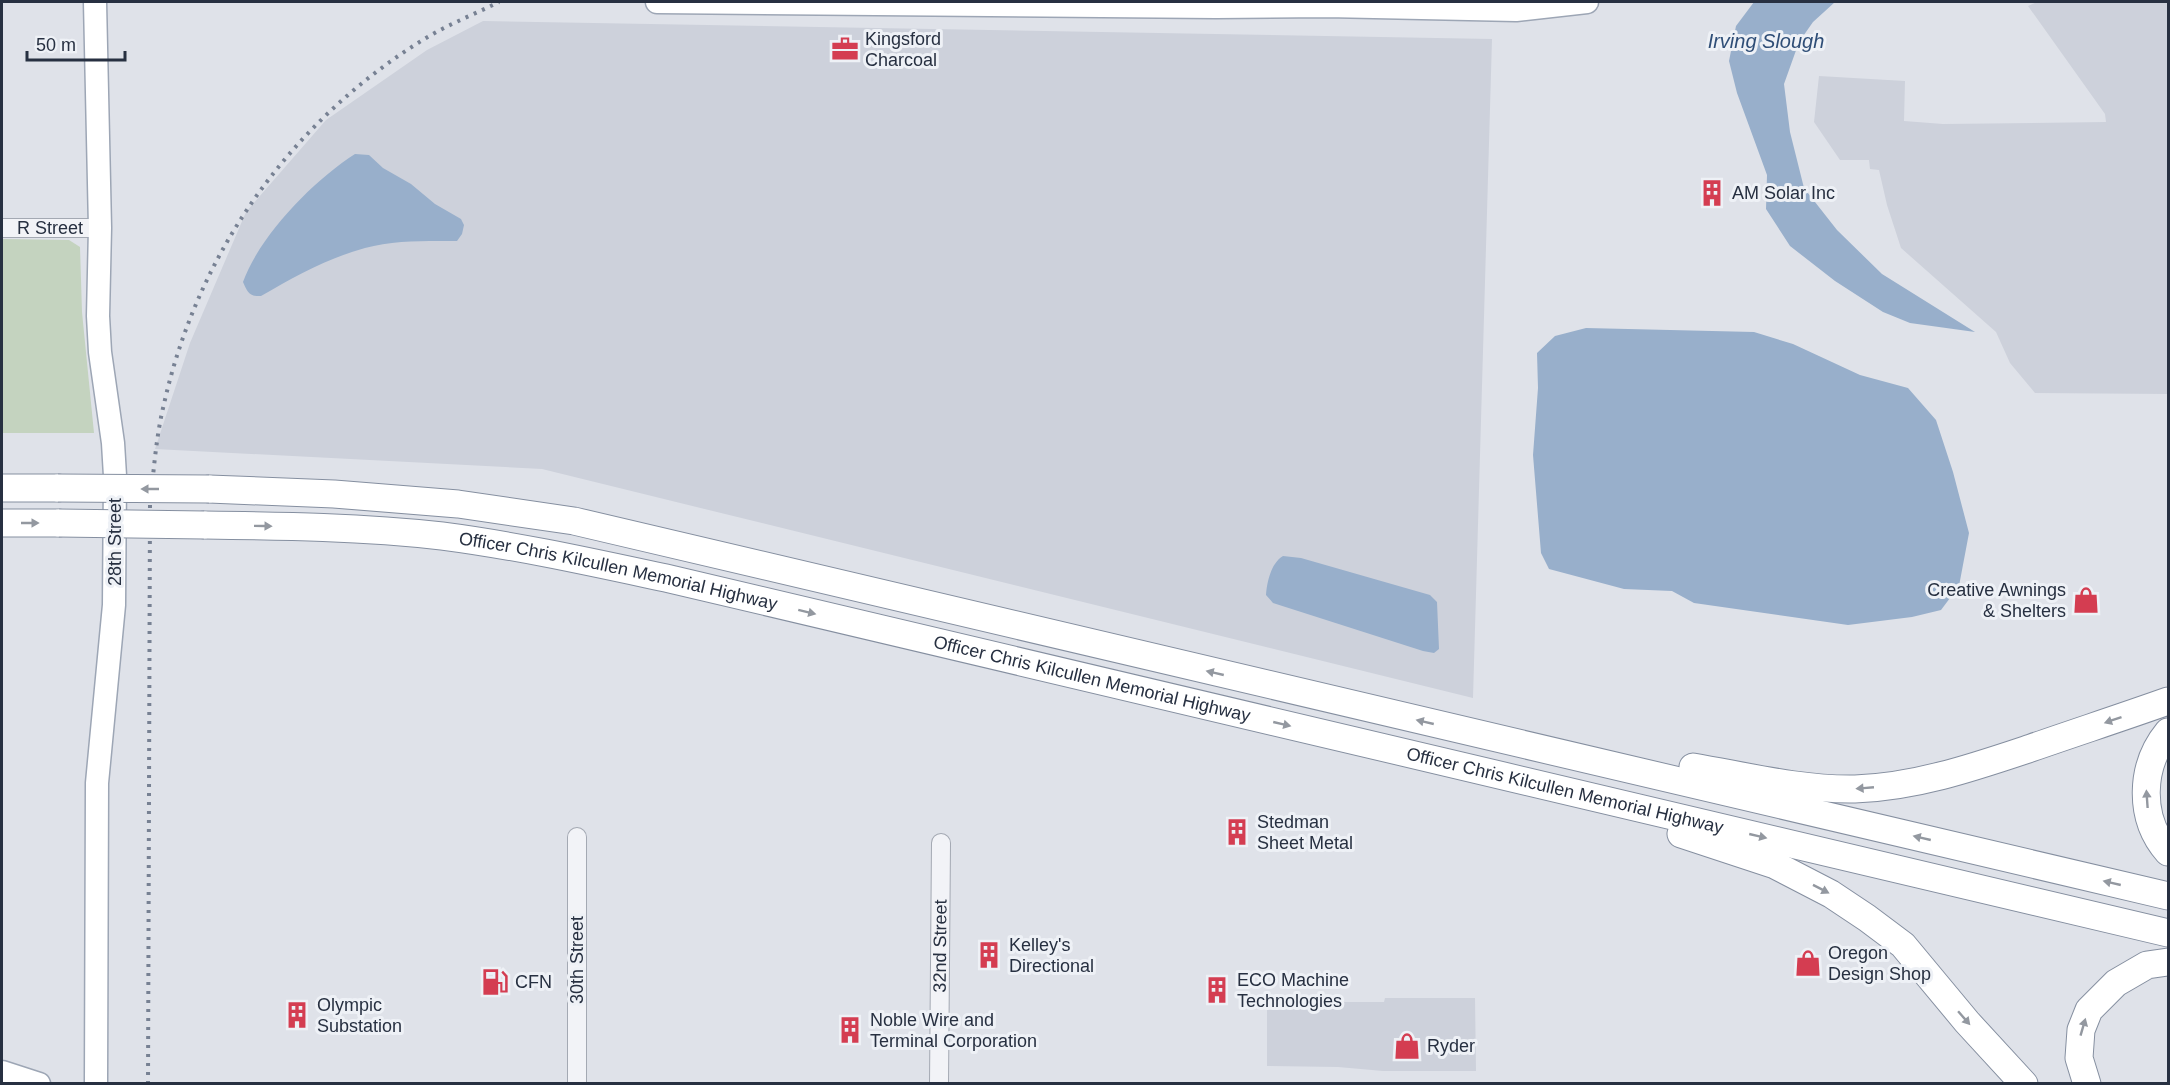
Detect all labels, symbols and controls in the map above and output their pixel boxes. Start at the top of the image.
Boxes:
scale bar [27,24,124,62]
place label: Kingsford Charcoal [865,29,941,70]
water label: Irving Slough [1708,30,1824,52]
office icon: Kingsford Charcoal [830,34,860,64]
text: 50 m [36,35,76,55]
building icon: AM Solar Inc [1697,178,1727,208]
place label: AM Solar Inc [1732,183,1835,203]
street label: R Street [17,218,83,238]
one-way arrow [141,484,160,494]
street label: 28th Street [105,498,125,586]
one-way arrow [21,518,40,528]
one-way arrow [253,521,272,531]
street label: Officer Chris Kilcullen Memorial Highway [458,528,779,614]
place label: Creative Awnings & Shelters [1927,580,2066,621]
shop icon: Creative Awnings & Shelters [2071,585,2101,615]
one-way arrow [797,607,816,617]
street label: Officer Chris Kilcullen Memorial Highway [932,632,1252,726]
one-way arrow [1206,667,1224,677]
one-way arrow [1416,716,1434,726]
one-way arrow [2104,716,2122,725]
one-way arrow [1273,720,1292,730]
street label: Officer Chris Kilcullen Memorial Highway [1404,743,1725,838]
one-way arrow [1856,783,1875,793]
one-way arrow [2142,789,2152,808]
place label: Stedman Sheet Metal [1257,812,1353,853]
building icon: Stedman Sheet Metal [1222,817,1252,847]
one-way arrow [1749,832,1768,842]
one-way arrow [1912,833,1931,843]
one-way arrow [2102,877,2121,887]
one-way arrow [1812,884,1829,894]
street label: 32nd Street [930,899,951,993]
street label: 30th Street [567,916,587,1004]
place label: Kelley's Directional [1009,935,1094,976]
building icon: Kelley's Directional [974,940,1004,970]
place label: Oregon Design Shop [1828,943,1931,984]
shop icon: Oregon Design Shop [1793,948,1823,978]
fuel station icon: CFN [480,967,510,997]
place label: ECO Machine Technologies [1237,970,1349,1011]
place label: CFN [515,972,552,992]
building icon: ECO Machine Technologies [1202,975,1232,1005]
place label: Olympic Substation [317,995,402,1036]
building icon: Olympic Substation [282,1000,312,1030]
place label: Noble Wire and Terminal Corporation [870,1010,1037,1051]
one-way arrow [1957,1010,1970,1025]
building icon: Noble Wire and Terminal Corporation [835,1015,865,1045]
one-way arrow [2079,1018,2088,1036]
shop icon: Ryder [1392,1031,1422,1061]
place label: Ryder [1427,1036,1475,1056]

